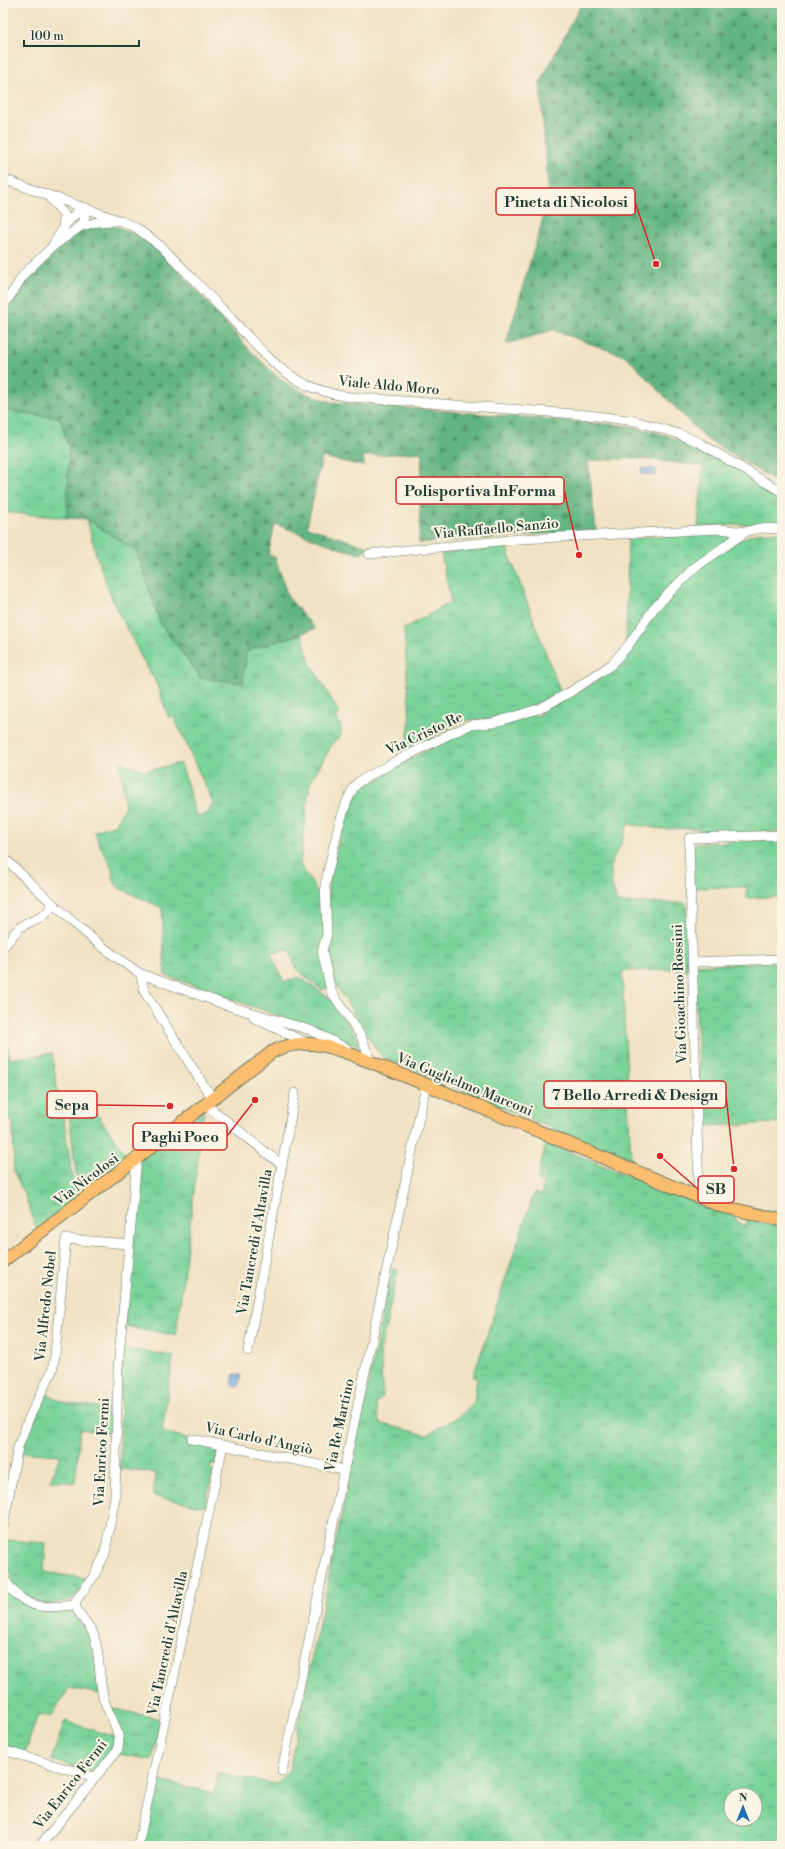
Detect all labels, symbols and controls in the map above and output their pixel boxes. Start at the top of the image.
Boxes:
scale bar [24,22,139,48]
text: 100 m [30,29,64,44]
callout: Pineta di Nicolosi [496,188,635,215]
text: Pineta di Nicolosi [504,193,628,212]
street label: Viale Aldo Moro [337,373,440,399]
callout: Polisportiva InForma [396,477,564,504]
text: Polisportiva InForma [404,482,557,501]
street label: Via Raffaello Sanzio [432,515,560,544]
street label: Via Cristo Re [382,708,466,760]
street label: Via Gioachino Rossini [669,923,691,1065]
street label: Via Guglielmo Marconi [393,1049,536,1121]
callout: 7 Bello Arredi & Design [544,1081,726,1108]
text: 7 Bello Arredi & Design [552,1086,719,1105]
callout: Sepa [47,1091,97,1118]
text: Sepa [55,1096,90,1115]
callout: Paghi Poco [133,1123,227,1150]
text: Paghi Poco [141,1128,219,1147]
street label: Via Nicolosi [50,1149,123,1211]
street label: Via Tancredi d'Altavilla [233,1167,277,1317]
callout: SB [698,1176,734,1203]
text: SB [706,1180,726,1199]
street label: Via Alfredo Nobel [31,1250,61,1364]
street label: Via Re Martino [321,1377,359,1475]
street label: Via Enrico Fermi [90,1397,114,1508]
street label: Via Carlo d'Angiò [202,1419,315,1459]
street label: Via Tancredi d'Altavilla [144,1568,192,1718]
street label: Via Enrico Fermi [29,1736,112,1834]
north arrow [723,1787,763,1827]
text: N [739,1791,748,1805]

